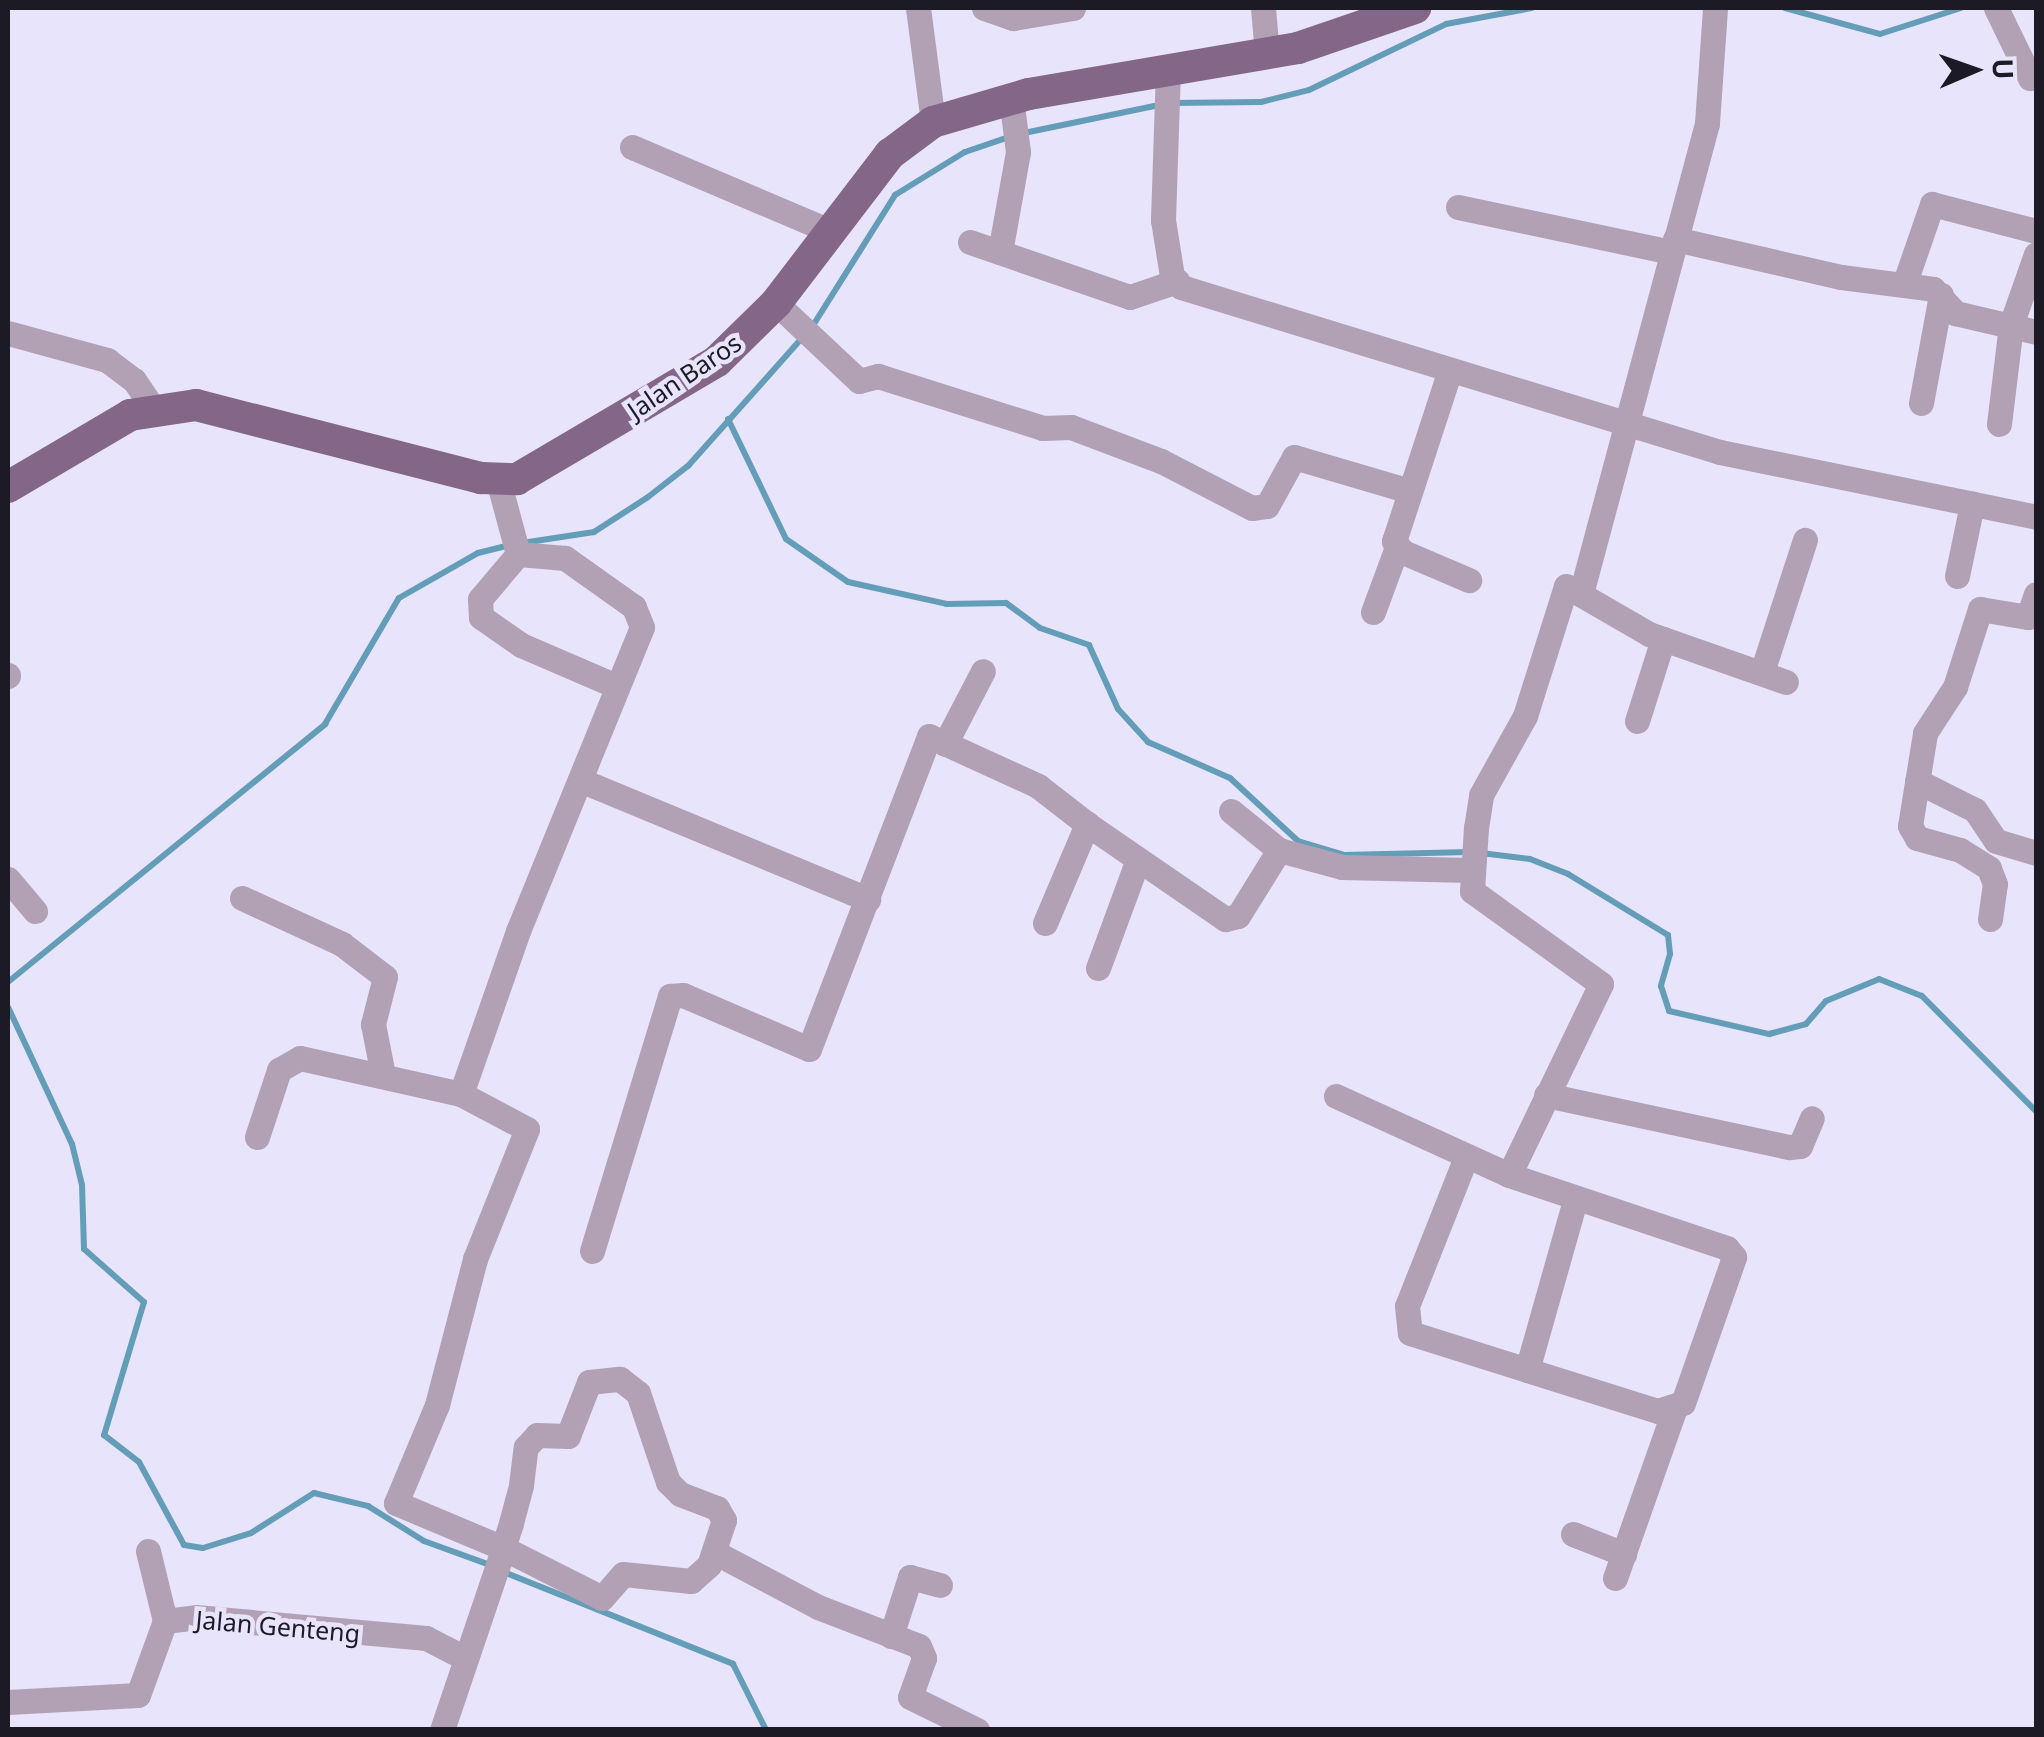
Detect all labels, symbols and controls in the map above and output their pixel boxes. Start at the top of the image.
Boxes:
north arrow [1924,20,2024,120]
text: U [1985,58,2023,80]
street label: Jalan Baros [622,327,746,425]
street label: Jalan Genteng [195,1604,361,1648]

